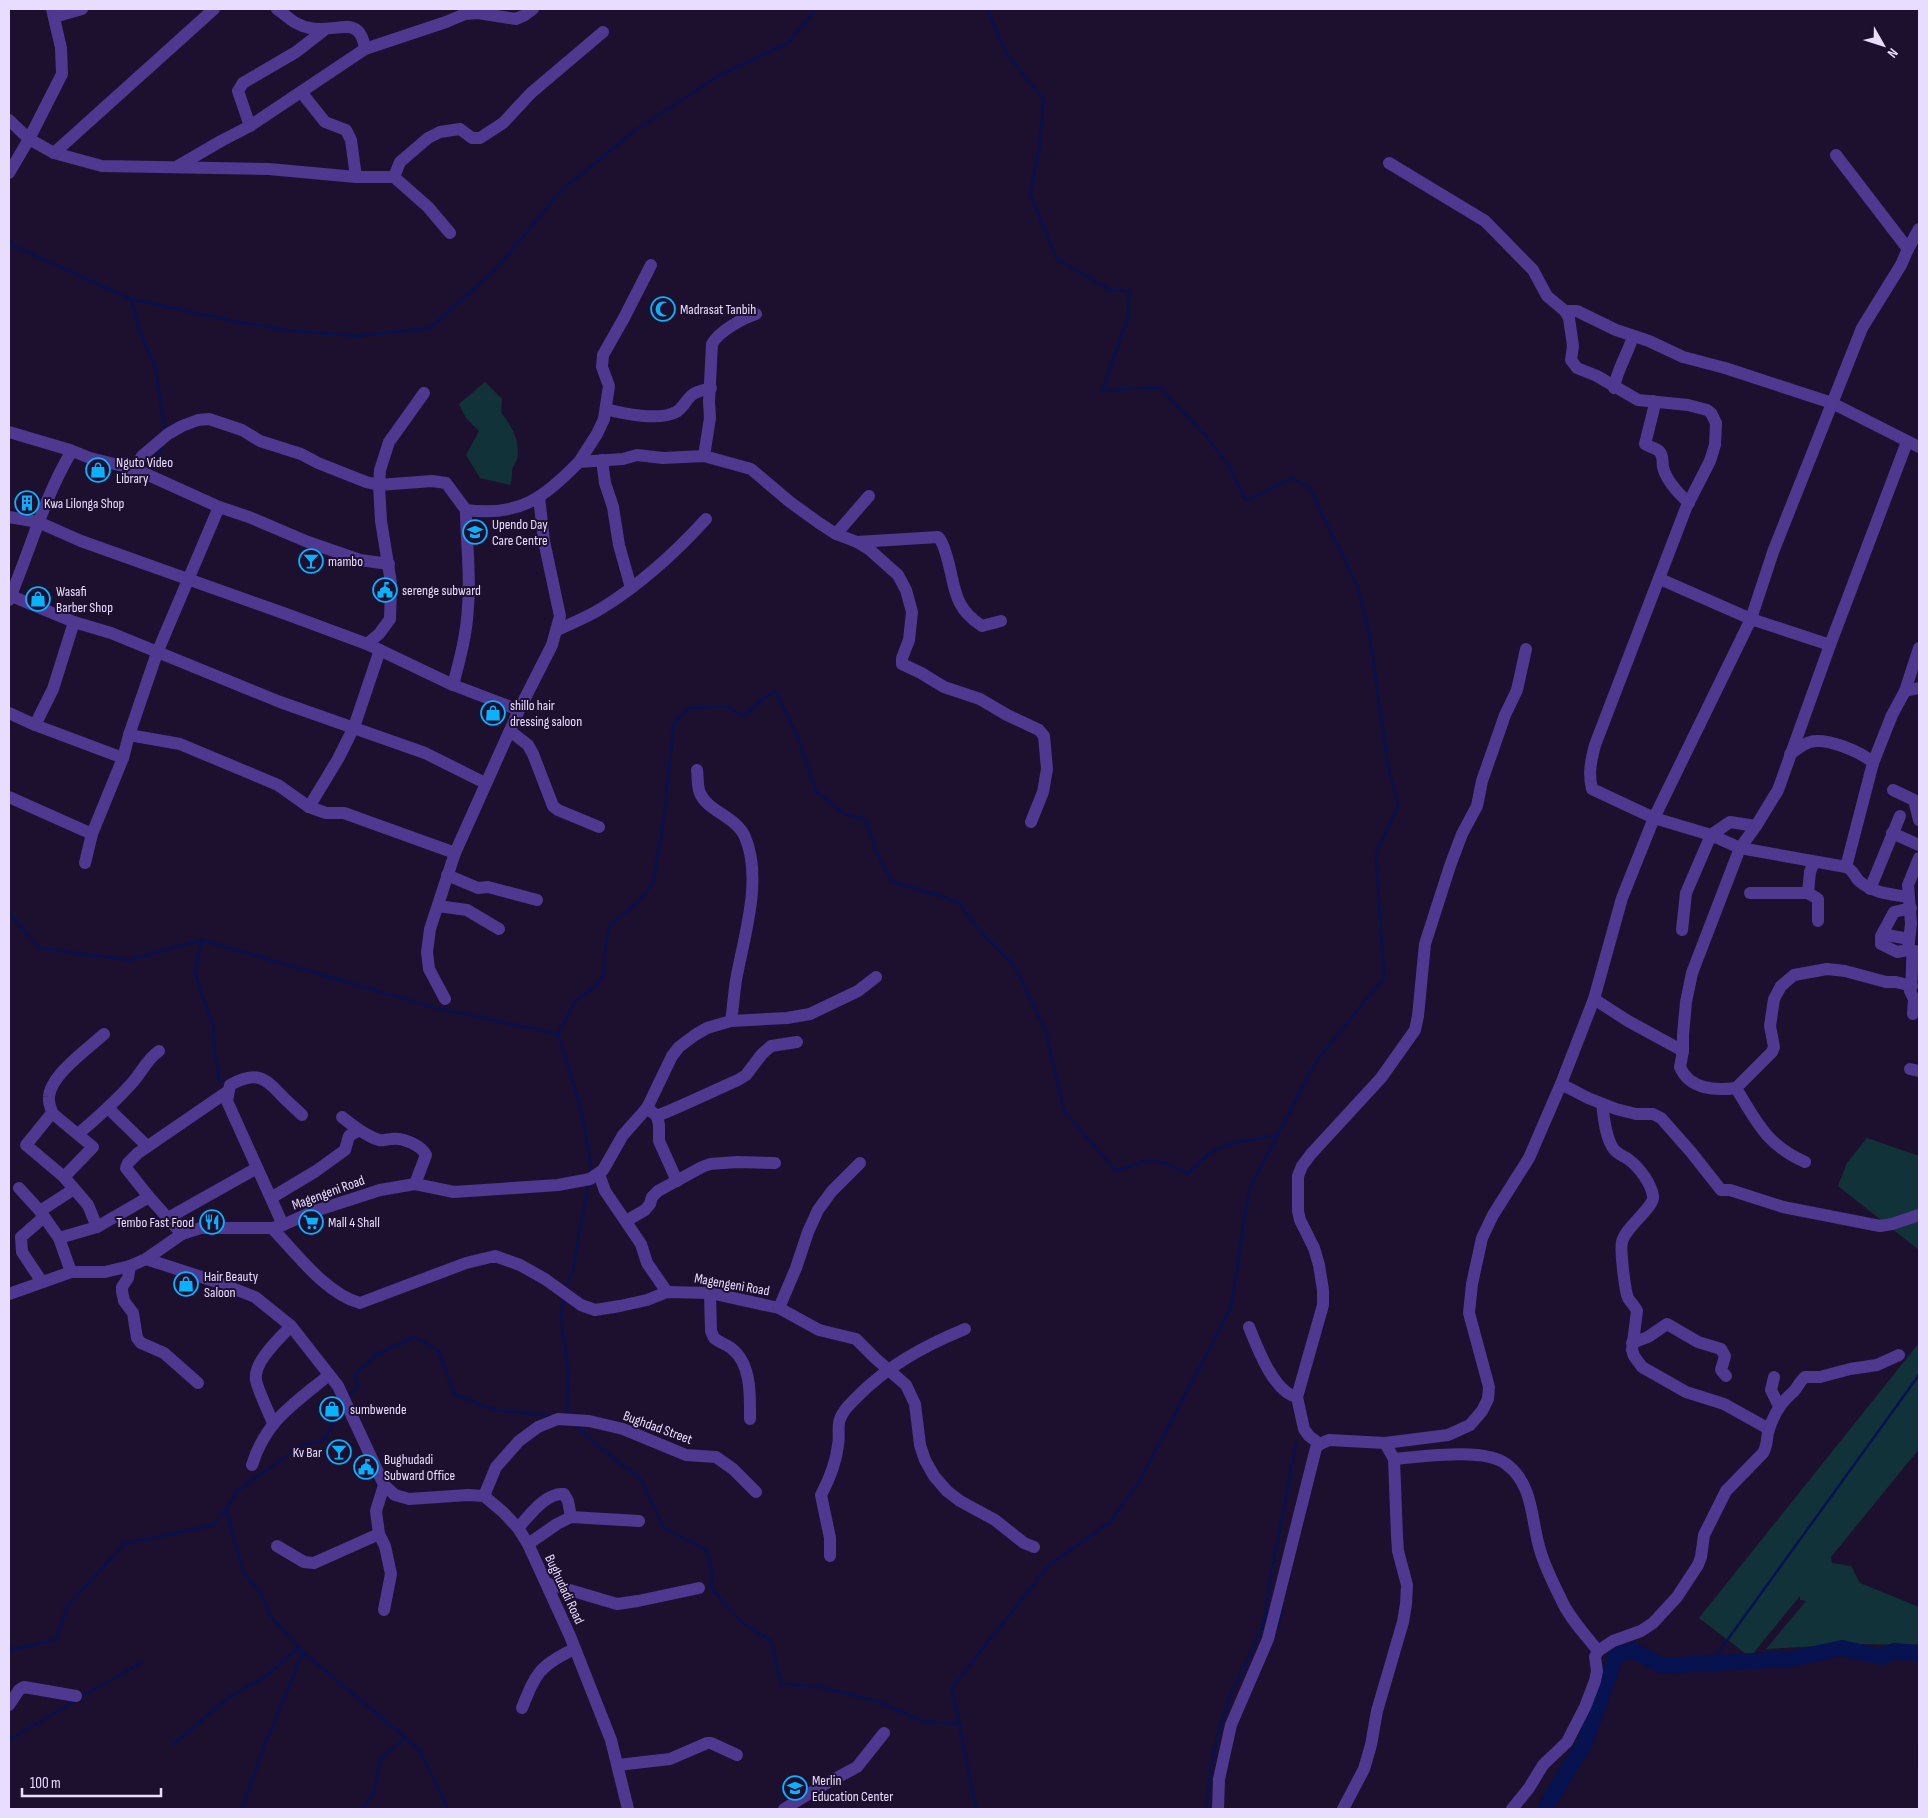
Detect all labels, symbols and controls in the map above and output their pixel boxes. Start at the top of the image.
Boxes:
north arrow [1858,20,1908,70]
text: N [1884,45,1902,61]
mosque icon: Madrasat Tanbih [650,296,676,322]
place label: Madrasat Tanbih [680,301,756,318]
place label: Nguto Video Library [116,454,173,487]
shop icon: Nguto Video Library [85,457,111,483]
building icon: Kwa Lilonga Shop [14,490,40,516]
place label: Kwa Lilonga Shop [44,495,124,512]
place label: Upendo Day Care Centre [492,516,548,549]
school or university icon: Upendo Day Care Centre [462,519,488,545]
bar icon: mambo [298,548,324,574]
place label: mambo [328,553,363,570]
public building icon: serenge subward [372,577,398,603]
place label: serenge subward [402,582,481,599]
place label: Wasafi Barber Shop [56,583,113,616]
shop icon: Wasafi Barber Shop [25,586,51,612]
place label: shillo hair dressing saloon [510,697,582,730]
shop icon: shillo hair dressing saloon [480,700,506,726]
street label: Magengeni Road [289,1171,367,1213]
restaurant icon: Tembo Fast Food [199,1209,225,1235]
supermarket icon: Mall 4 Shall [298,1209,324,1235]
place label: Tembo Fast Food [116,1214,194,1231]
place label: Mall 4 Shall [328,1214,380,1231]
place label: Hair Beauty Saloon [204,1268,259,1301]
street label: Magengeni Road [693,1270,771,1300]
shop icon: Hair Beauty Saloon [173,1271,199,1297]
shop icon: sumbwende [319,1396,345,1422]
place label: sumbwende [350,1401,407,1418]
street label: Bughdad Street [621,1407,695,1448]
bar icon: Kv Bar [326,1439,352,1465]
place label: Kv Bar [293,1444,322,1461]
place label: Bughudadi Subward Office [384,1451,455,1484]
public building icon: Bughudadi Subward Office [353,1454,379,1480]
street label: Bughudadi Road [541,1552,588,1627]
scale bar [22,1766,161,1798]
place label: Merlin Education Center [812,1772,893,1805]
text: 100 m [30,1774,61,1793]
school or university icon: Merlin Education Center [782,1775,808,1801]

